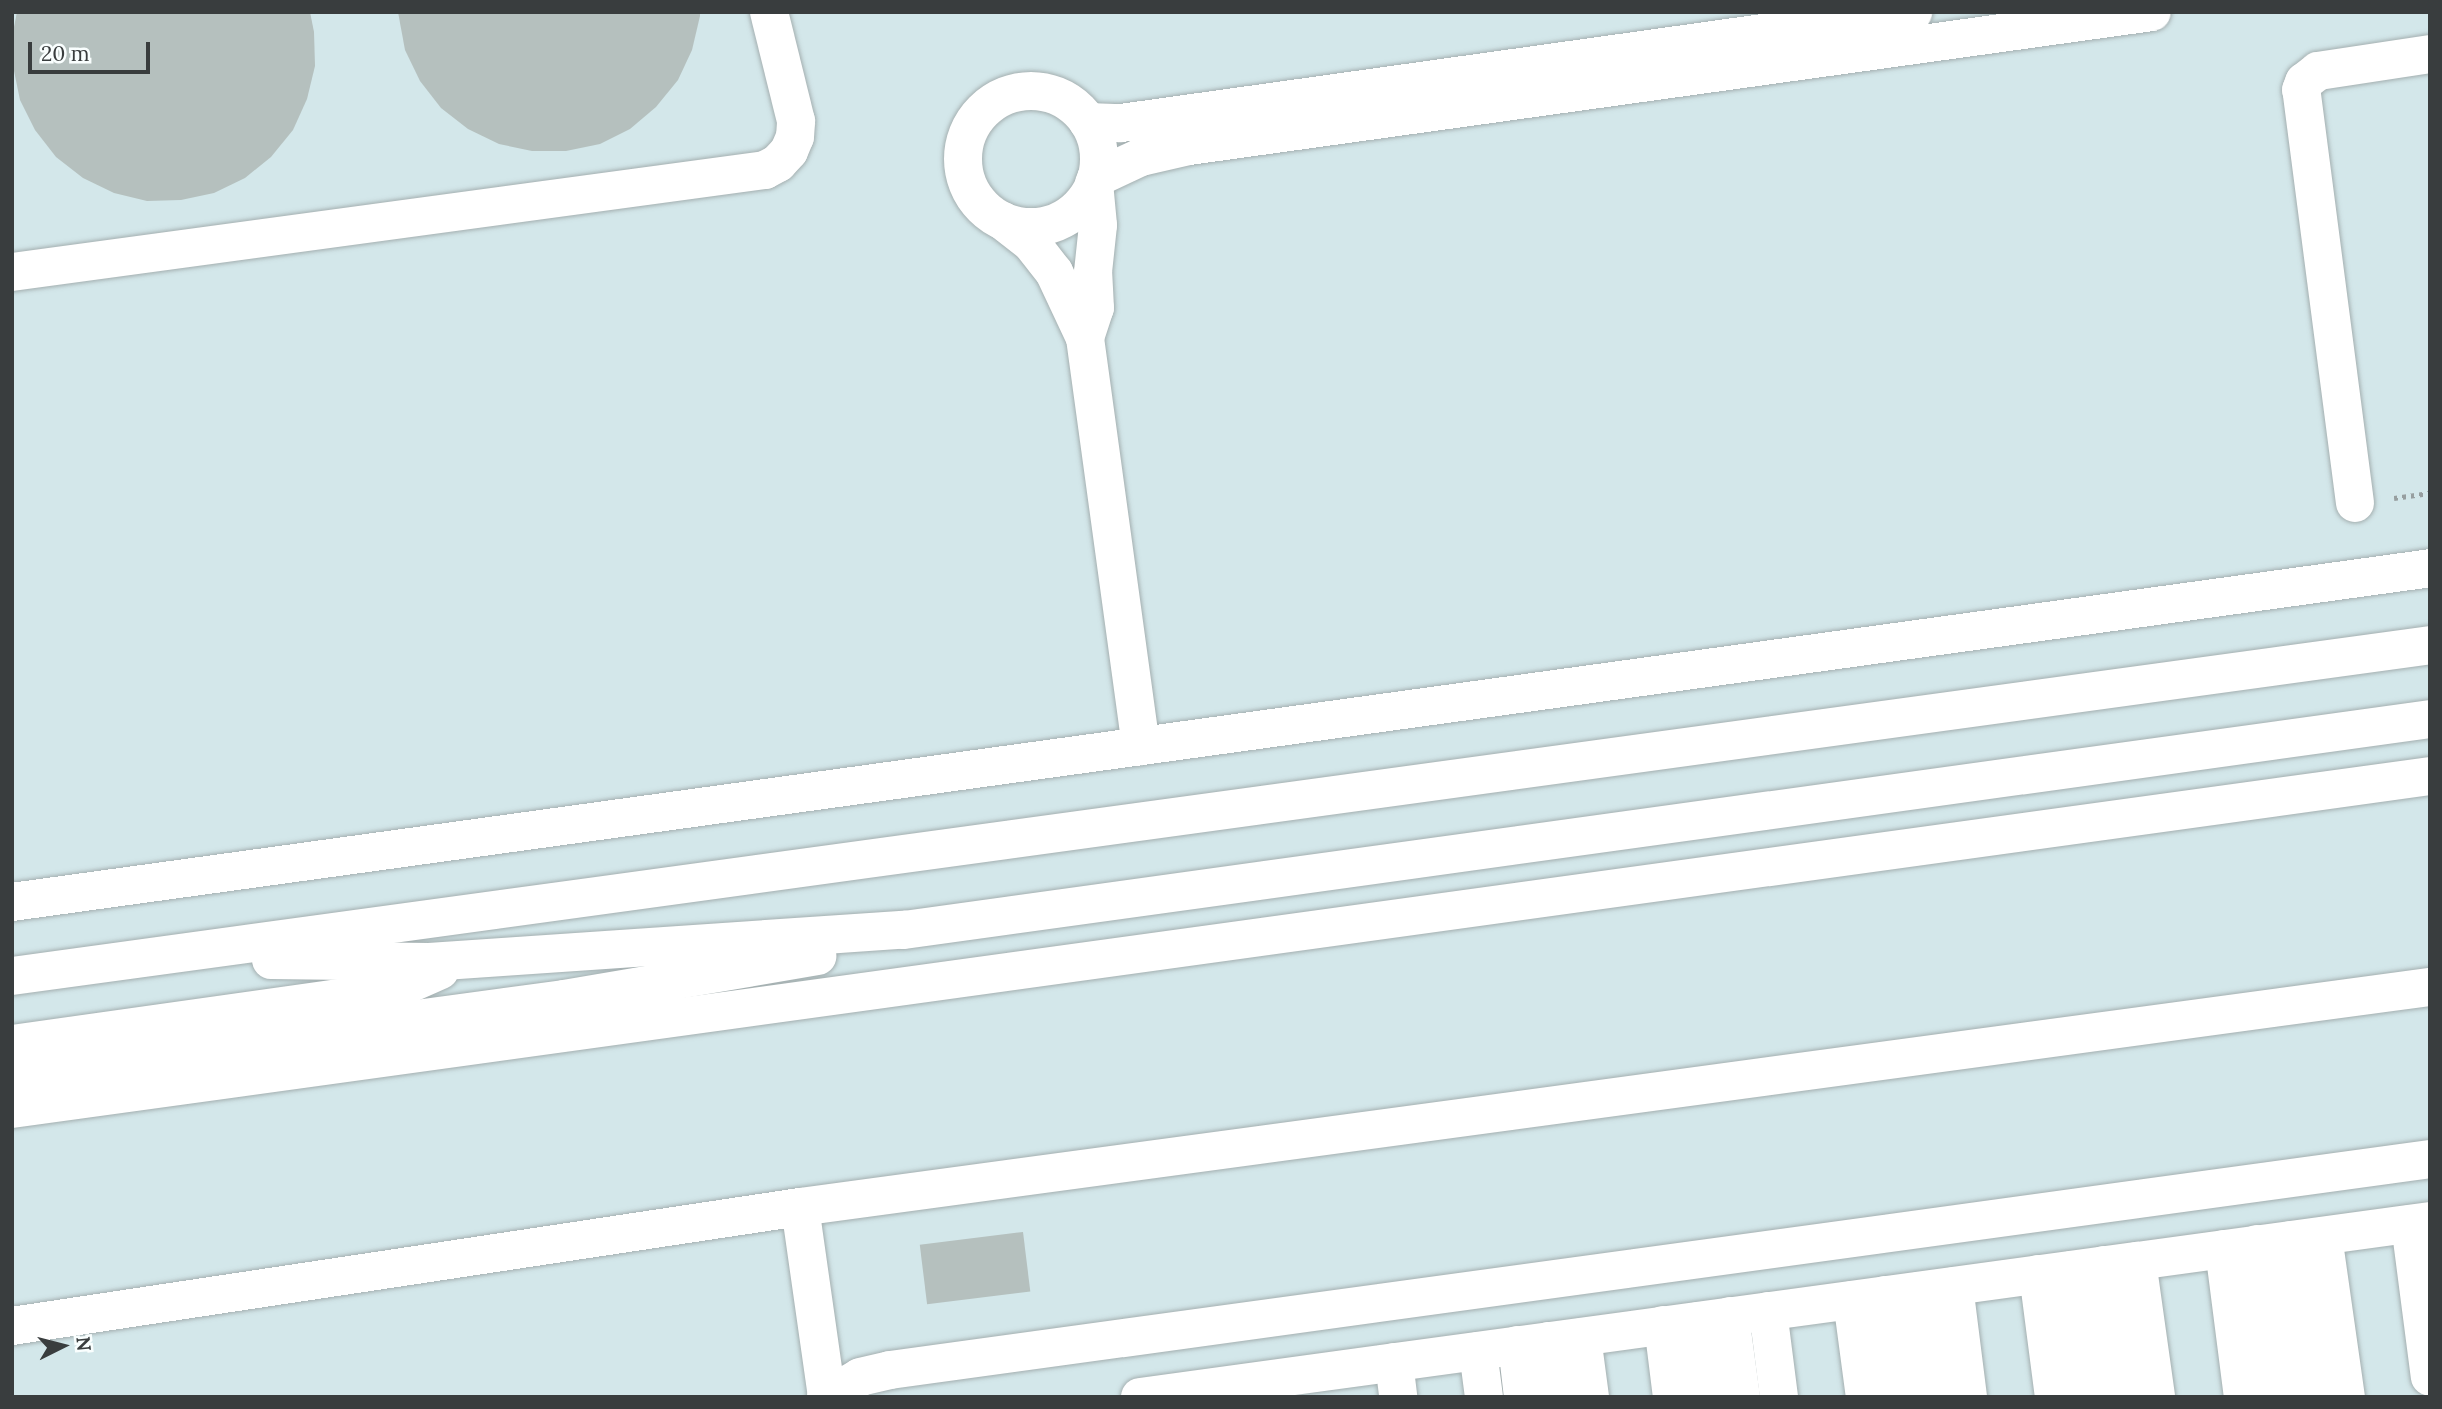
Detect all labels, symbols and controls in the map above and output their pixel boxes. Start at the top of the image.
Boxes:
scale bar [32,28,154,72]
text: 20 m [41,40,90,67]
north arrow [28,1311,98,1381]
text: N [71,1335,97,1352]

